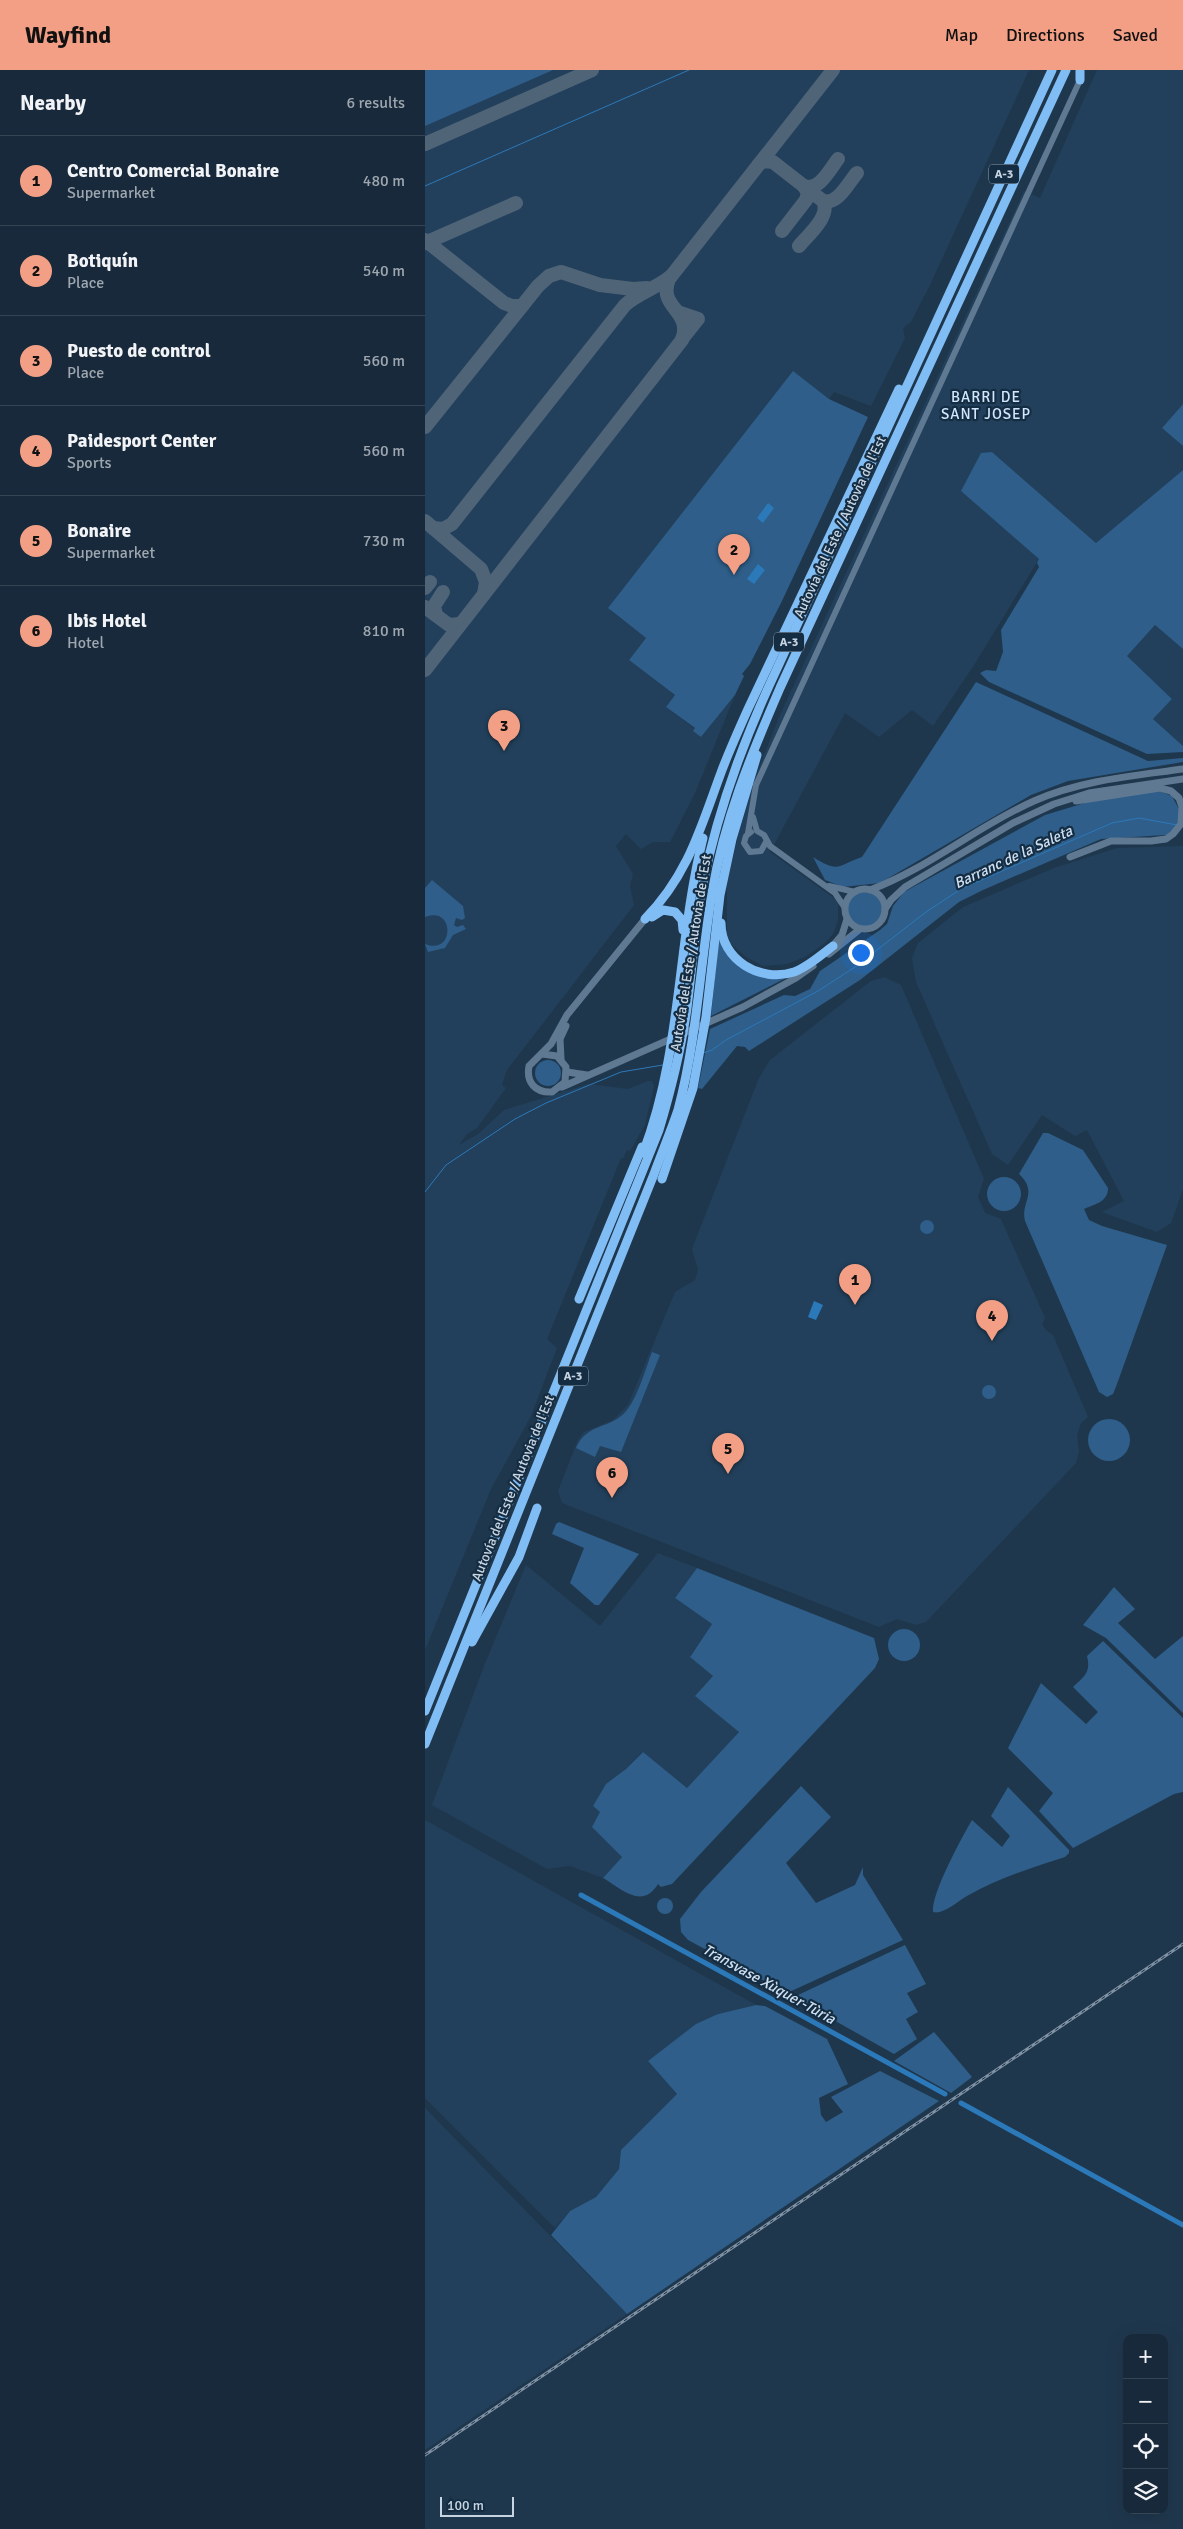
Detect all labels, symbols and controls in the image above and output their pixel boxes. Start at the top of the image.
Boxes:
text: Wayfind [25,20,111,50]
text: Map [945,24,978,46]
text: Directions [1006,24,1085,46]
text: Saved [1113,24,1158,46]
text: Nearby [20,90,86,116]
text: 6 results [346,93,405,113]
text: Centro Comercial Bonaire [67,159,279,183]
road number: A-3 [989,165,1019,184]
text: 1 [32,171,40,191]
text: 480 m [363,171,405,191]
text: Supermarket [67,183,155,203]
text: Botiquín [67,249,138,273]
text: 2 [32,261,40,281]
text: 540 m [363,261,405,281]
text: Place [67,273,104,293]
text: Puesto de control [67,339,211,363]
text: 3 [32,351,40,371]
text: 560 m [363,351,405,371]
text: Place [67,363,104,383]
district label: BARRI DE SANT JOSEP [941,388,1031,423]
text: Paidesport Center [67,429,216,453]
street label: Autovía del Este / Autovia de l'Est [790,433,890,621]
text: 4 [32,441,40,461]
text: 560 m [363,441,405,461]
text: Sports [67,453,112,473]
text: Bonaire [67,519,131,543]
text: 5 [32,531,40,551]
text: 730 m [363,531,405,551]
pin: 2 [718,534,750,575]
text: Supermarket [67,543,155,563]
text: Ibis Hotel [67,609,147,633]
text: 6 [32,621,40,641]
text: 810 m [363,621,405,641]
road number: A-3 [774,632,804,652]
text: Hotel [67,633,104,653]
pin: 3 [488,710,520,751]
water label: Barranc de la Saleta [951,822,1075,892]
street label: Autovía del Este / Autovia de l'Est [667,853,715,1053]
your location [848,940,874,966]
pin: 1 [839,1264,871,1305]
pin: 4 [976,1300,1008,1341]
road number: A-3 [558,1366,588,1385]
street label: Autovía del Este / Autovia de l'Est [468,1392,558,1583]
pin: 5 [712,1433,744,1474]
pin: 6 [596,1457,628,1498]
water label: Transvase Xùquer-Tùria [700,1940,839,2028]
map controls [1123,2334,1168,2514]
button: + [1123,2334,1168,2379]
button: − [1123,2379,1168,2424]
button: locate [1123,2424,1168,2469]
button: layers [1123,2469,1168,2514]
scale bar [440,2494,514,2517]
text: 100 m [447,2497,484,2514]

